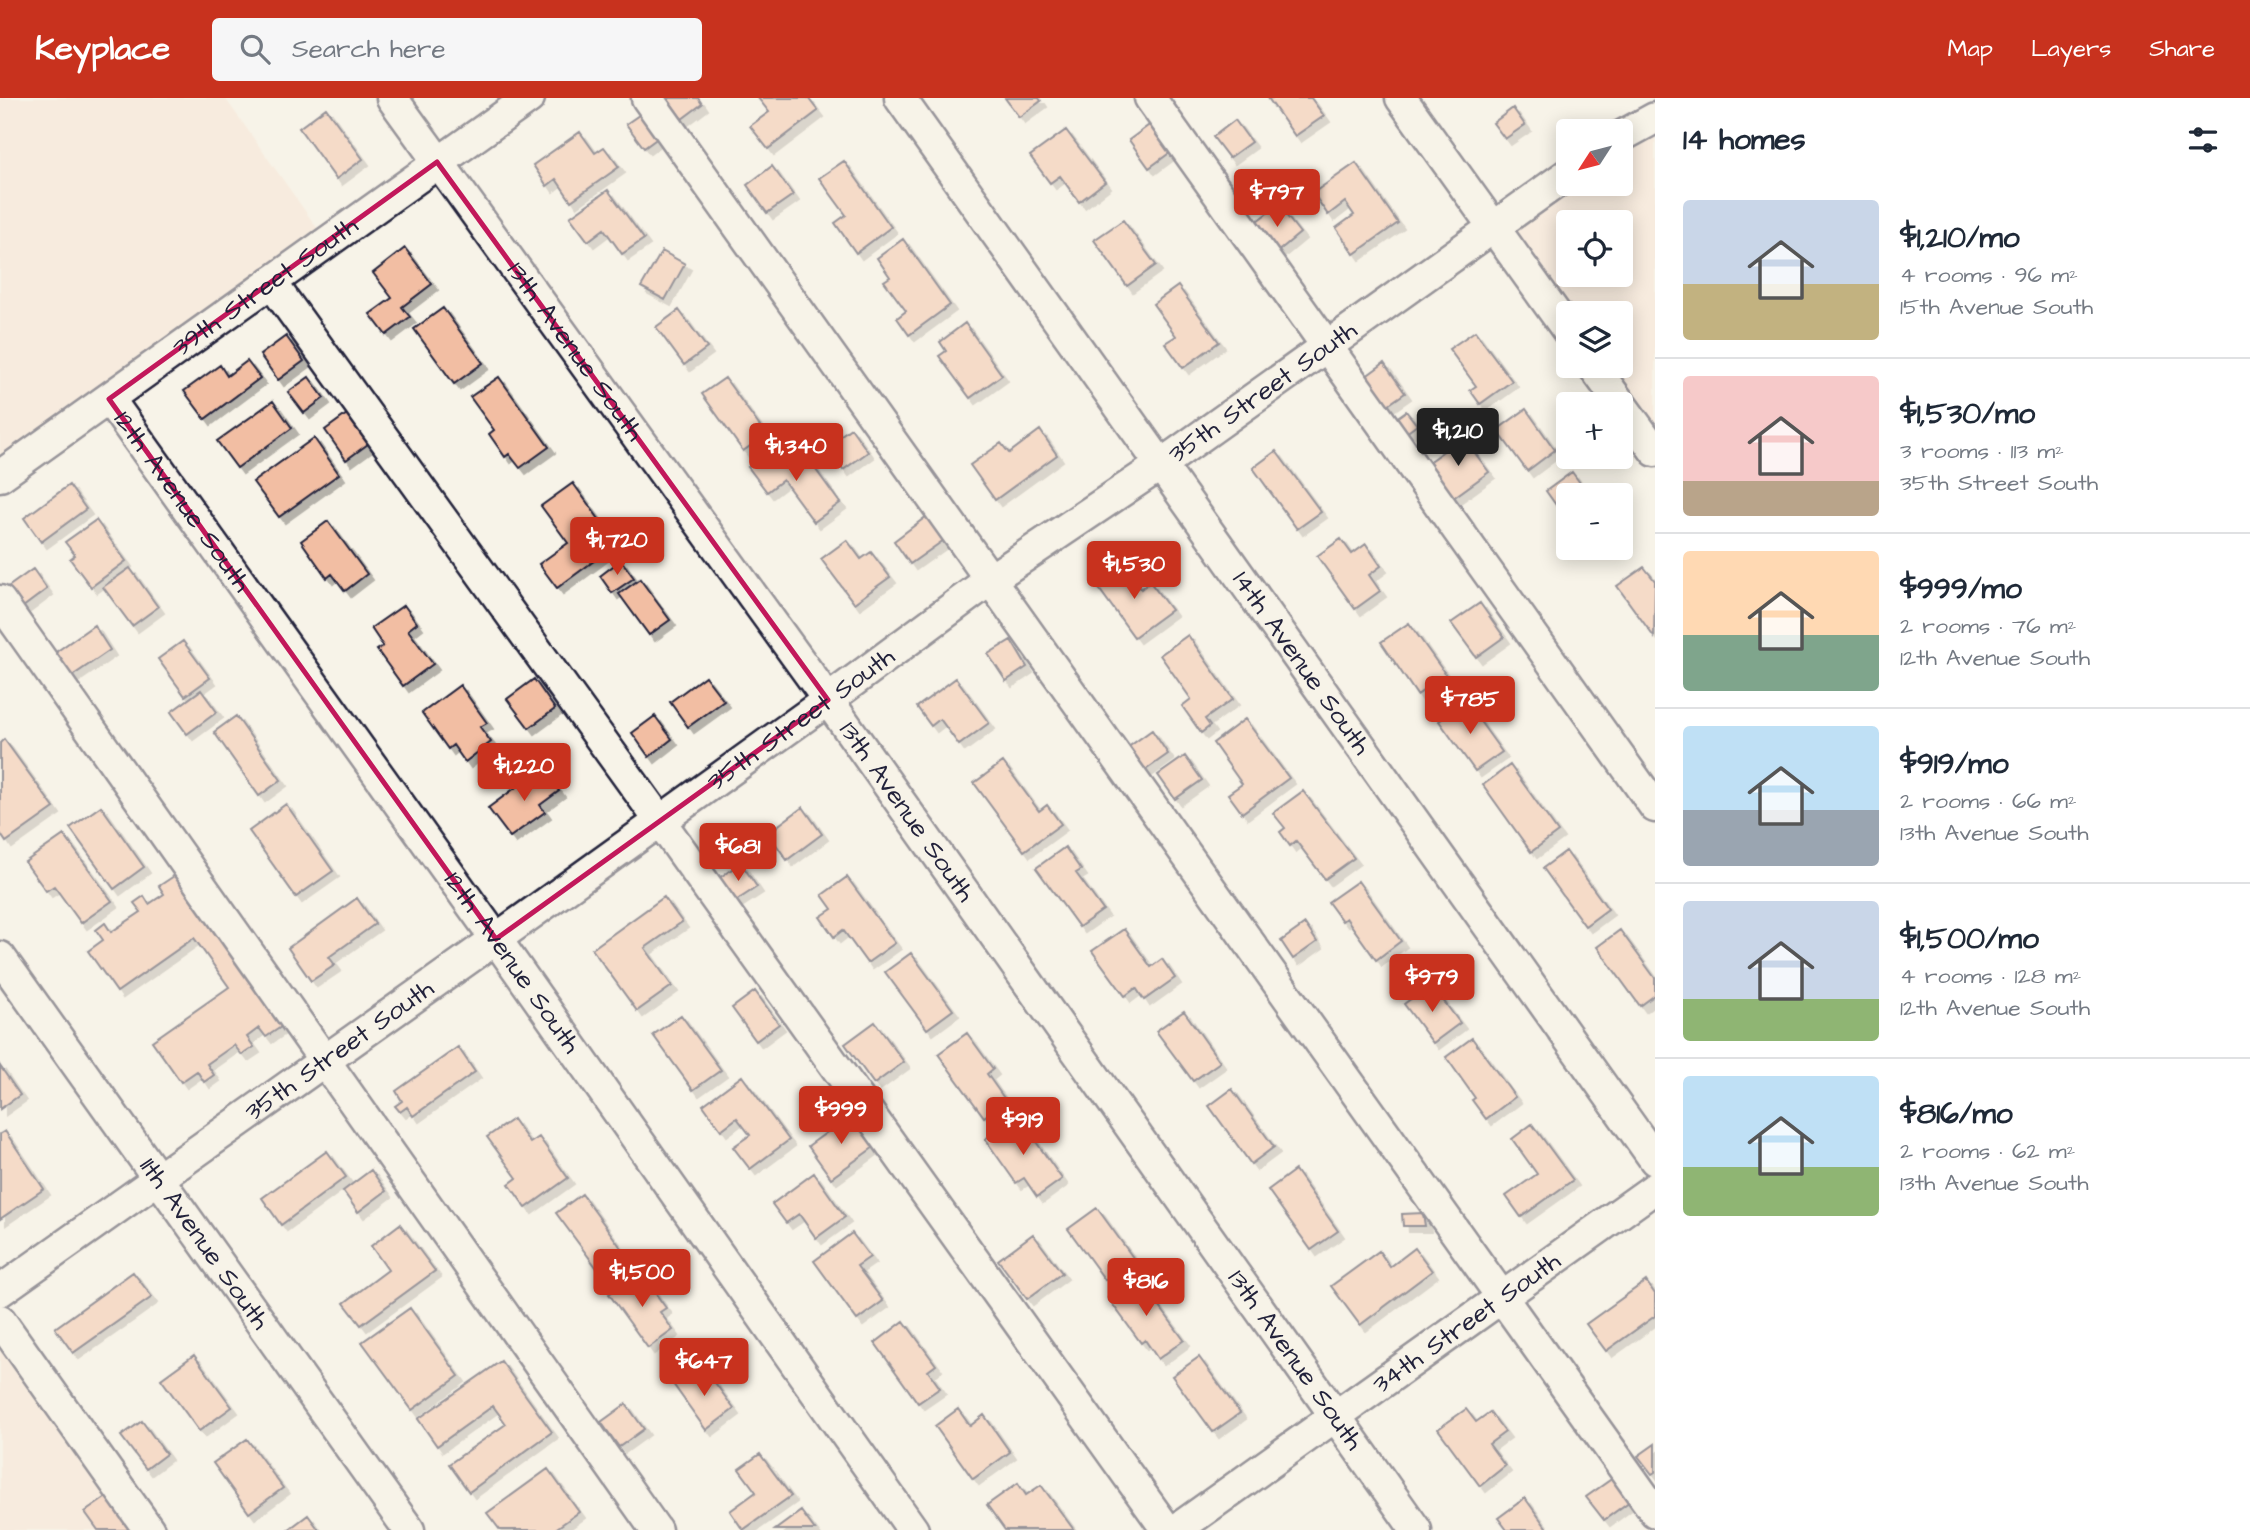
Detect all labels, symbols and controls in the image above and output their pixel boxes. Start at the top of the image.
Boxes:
search box [212,18,702,81]
text: Keyplace [35,26,170,72]
icon: search [236,30,274,68]
text: Search here [292,31,445,67]
text: Map [1948,32,1993,66]
text: Layers [2031,32,2111,66]
text: Share [2149,32,2215,66]
north arrow [1556,119,1633,196]
map controls [1556,119,1633,560]
text: 14 homes [1683,119,1806,161]
icon: filters [2184,121,2222,159]
pin: $797 [1236,170,1318,229]
text: $797 [1250,176,1304,208]
street label: 39th Street South [165,208,366,365]
button: locate [1556,210,1633,287]
text: $1,210/mo [1900,217,2020,259]
icon: home [1739,228,1823,312]
street label: 13th Avenue South [498,255,653,449]
text: 4 rooms · 96 m² [1900,259,2078,291]
text: 15th Avenue South [1900,291,2093,323]
button: layers [1556,301,1633,378]
street label: 35th Street South [1161,312,1364,472]
button: + [1556,392,1633,469]
text: $1,530/mo [1900,393,2035,435]
street label: 12th Avenue South [105,404,260,599]
icon: home [1739,404,1823,488]
pin: $1,210 [1401,408,1515,468]
text: $1,210 [1433,415,1483,447]
pin: $1,340 [739,424,853,483]
text: $1,340 [765,430,827,462]
text: 3 rooms · 113 m² [1900,435,2064,467]
text: 35th Street South [1900,467,2098,499]
button: − [1556,483,1633,560]
pin: $1,720 [560,518,674,577]
text: $1,720 [586,524,648,556]
pin: $1,530 [1077,542,1191,601]
text: $1,530 [1103,548,1165,580]
street label: 14th Avenue South [1224,564,1379,762]
text: $999/mo [1900,568,2022,610]
icon: home [1739,579,1823,663]
text: 2 rooms · 76 m² [1900,610,2076,642]
street label: 35th Street South [700,639,902,800]
text: 12th Avenue South [1900,642,2090,674]
pin: $785 [1429,676,1511,736]
text: $785 [1441,683,1499,715]
street label: 13th Avenue South [831,714,983,909]
text: $919/mo [1900,743,2009,785]
pin: $1,220 [467,744,581,803]
text: $1,220 [494,750,554,782]
icon: home [1739,754,1823,838]
text: 2 rooms · 66 m² [1900,785,2077,817]
text: 13th Avenue South [1900,817,2089,849]
pin: $681 [697,824,779,883]
text: $681 [715,830,761,862]
street label: 12th Avenue South [435,864,589,1061]
text: $1,500/mo [1900,918,2039,960]
icon: home [1739,929,1823,1013]
pin: $979 [1391,954,1473,1014]
text: 4 rooms · 128 m² [1900,960,2081,992]
text: $979 [1405,961,1459,993]
street label: 35th Street South [237,971,441,1130]
text: 12th Avenue South [1900,992,2090,1024]
pin: $999 [800,1086,882,1146]
text: $999 [815,1093,867,1125]
text: $816/mo [1900,1093,2013,1135]
pin: $919 [982,1098,1064,1157]
text: $919 [1002,1104,1044,1136]
icon: home [1739,1104,1823,1188]
text: 2 rooms · 62 m² [1900,1135,2075,1167]
street label: 11th Avenue South [131,1150,278,1337]
text: 13th Avenue South [1900,1167,2089,1199]
street label: 34th Street South [1365,1243,1568,1402]
pin: $1,500 [585,1250,699,1309]
text: $1,500 [609,1256,675,1288]
pin: $816 [1105,1258,1187,1318]
street label: 13th Avenue South [1219,1262,1372,1457]
text: $816 [1123,1265,1169,1297]
pin: $647 [663,1338,745,1398]
text: $647 [675,1345,733,1377]

